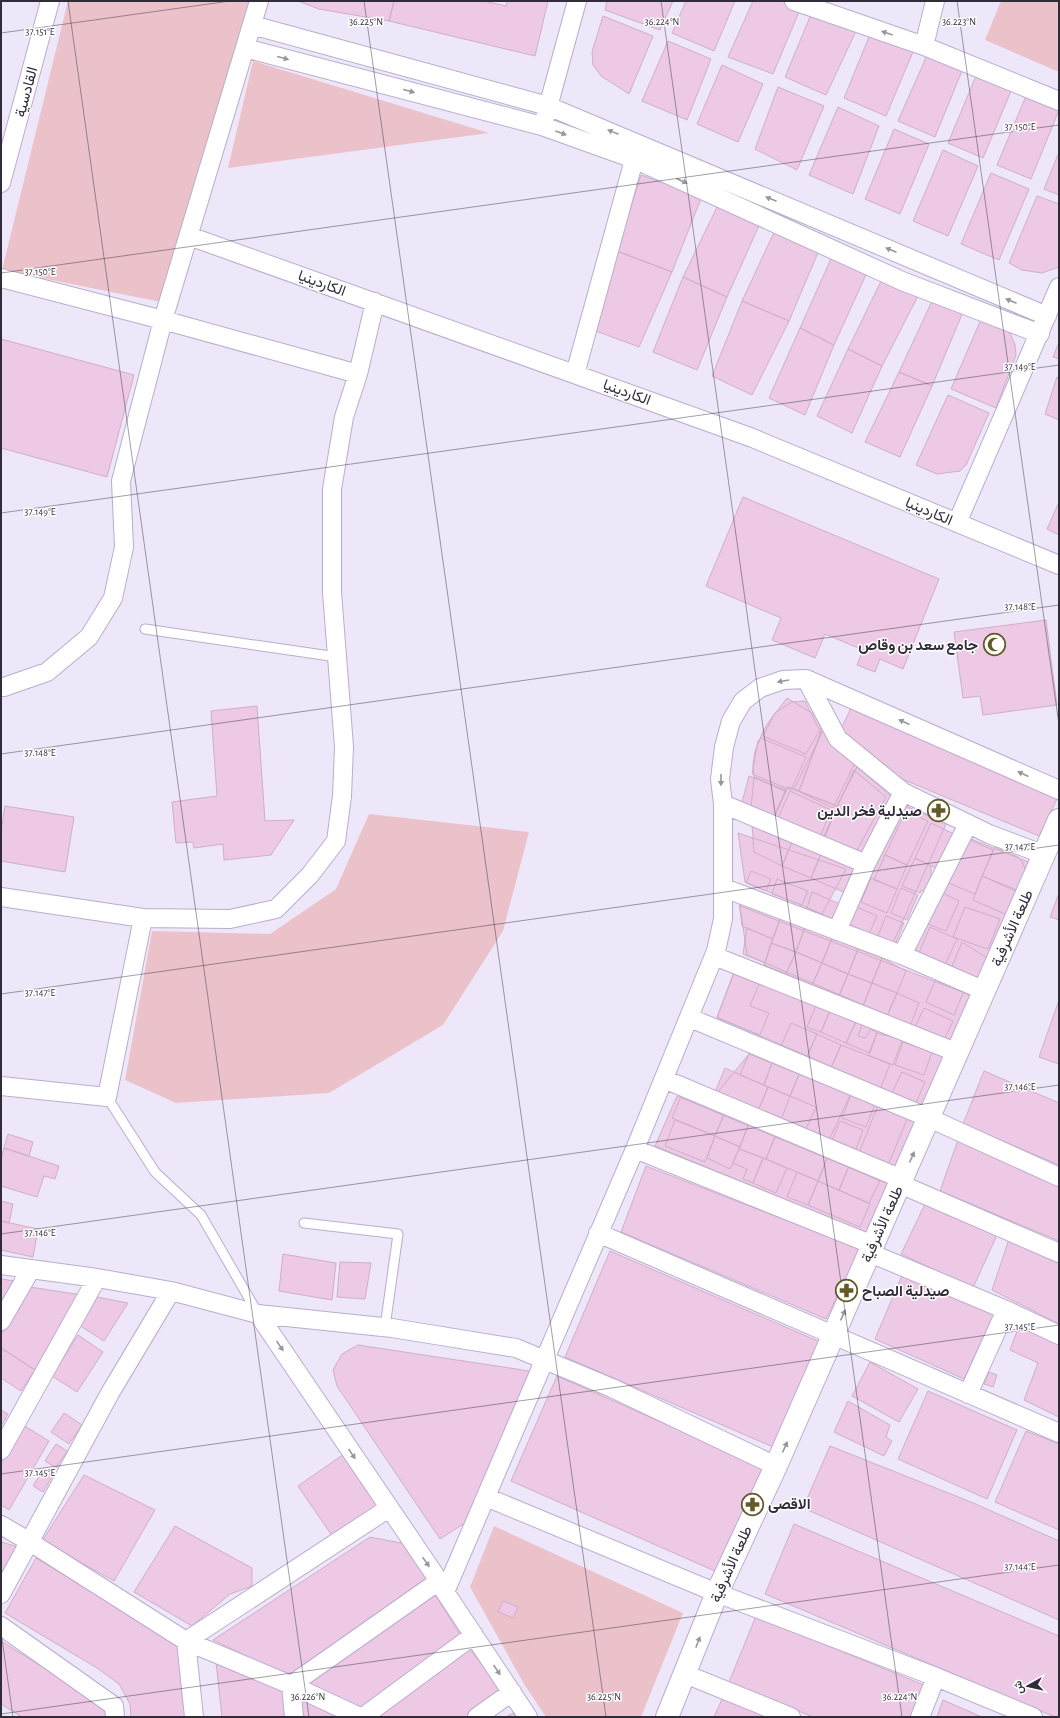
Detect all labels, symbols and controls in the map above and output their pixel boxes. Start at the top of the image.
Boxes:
text: 36.225°N [349,17,383,27]
text: 36.224°N [645,17,679,27]
text: 36.223°N [942,17,976,27]
text: 37.151°E [25,27,55,37]
one-way arrow [881,30,893,36]
one-way arrow [277,55,289,61]
street label: القادسية [13,65,41,119]
one-way arrow [403,88,415,94]
text: 37.150°E [1004,122,1036,132]
one-way arrow [606,129,618,135]
one-way arrow [555,130,567,136]
one-way arrow [676,178,687,184]
one-way arrow [765,196,777,202]
one-way arrow [885,247,897,253]
text: 37.150°E [24,267,56,277]
street label: الكاردينيا [296,268,348,300]
one-way arrow [1005,298,1016,304]
text: 37.149°E [1004,362,1036,372]
street label: الكاردينيا [601,377,653,409]
street label: الكاردينيا [903,495,955,529]
text: 37.149°E [24,507,56,517]
text: 37.148°E [1004,602,1036,612]
mosque icon: جامع سعد بن وقاص [981,632,1007,658]
place label: جامع سعد بن وقاص [858,638,978,655]
one-way arrow [777,678,790,684]
one-way arrow [899,719,910,725]
text: 37.148°E [24,748,56,758]
one-way arrow [1017,771,1029,777]
one-way arrow [718,774,724,787]
pharmacy icon: صيدلية فخر الدين [925,798,951,824]
place label: صيدلية فخر الدين [817,804,922,820]
text: 37.147°E [1005,842,1036,852]
street label: طلعة الأشرفية [987,887,1037,969]
text: 37.147°E [25,988,56,998]
text: 37.146°E [1004,1082,1036,1092]
one-way arrow [909,1152,915,1163]
street label: طلعة الأشرفية [857,1183,907,1265]
text: 37.146°E [24,1228,56,1238]
pharmacy icon: صيدلية الصباح [834,1278,860,1304]
place label: صيدلية الصباح [862,1284,950,1301]
one-way arrow [839,1309,846,1321]
text: 37.145°E [1005,1322,1036,1332]
one-way arrow [276,1341,284,1351]
one-way arrow [782,1441,788,1452]
one-way arrow [349,1448,356,1460]
text: 37.145°E [25,1468,56,1478]
pharmacy icon: الاقصى [740,1491,766,1517]
place label: الاقصى [768,1497,811,1513]
street label: طلعة الأشرفية [706,1523,756,1605]
one-way arrow [422,1556,430,1567]
text: 37.144°E [1004,1562,1036,1572]
one-way arrow [695,1636,701,1648]
one-way arrow [493,1665,501,1675]
north arrow [1008,1666,1048,1706]
text: ش [1012,1680,1026,1695]
text: 36.226°N [291,1692,325,1702]
text: 36.225°N [587,1692,621,1702]
text: 36.224°N [883,1692,917,1702]

